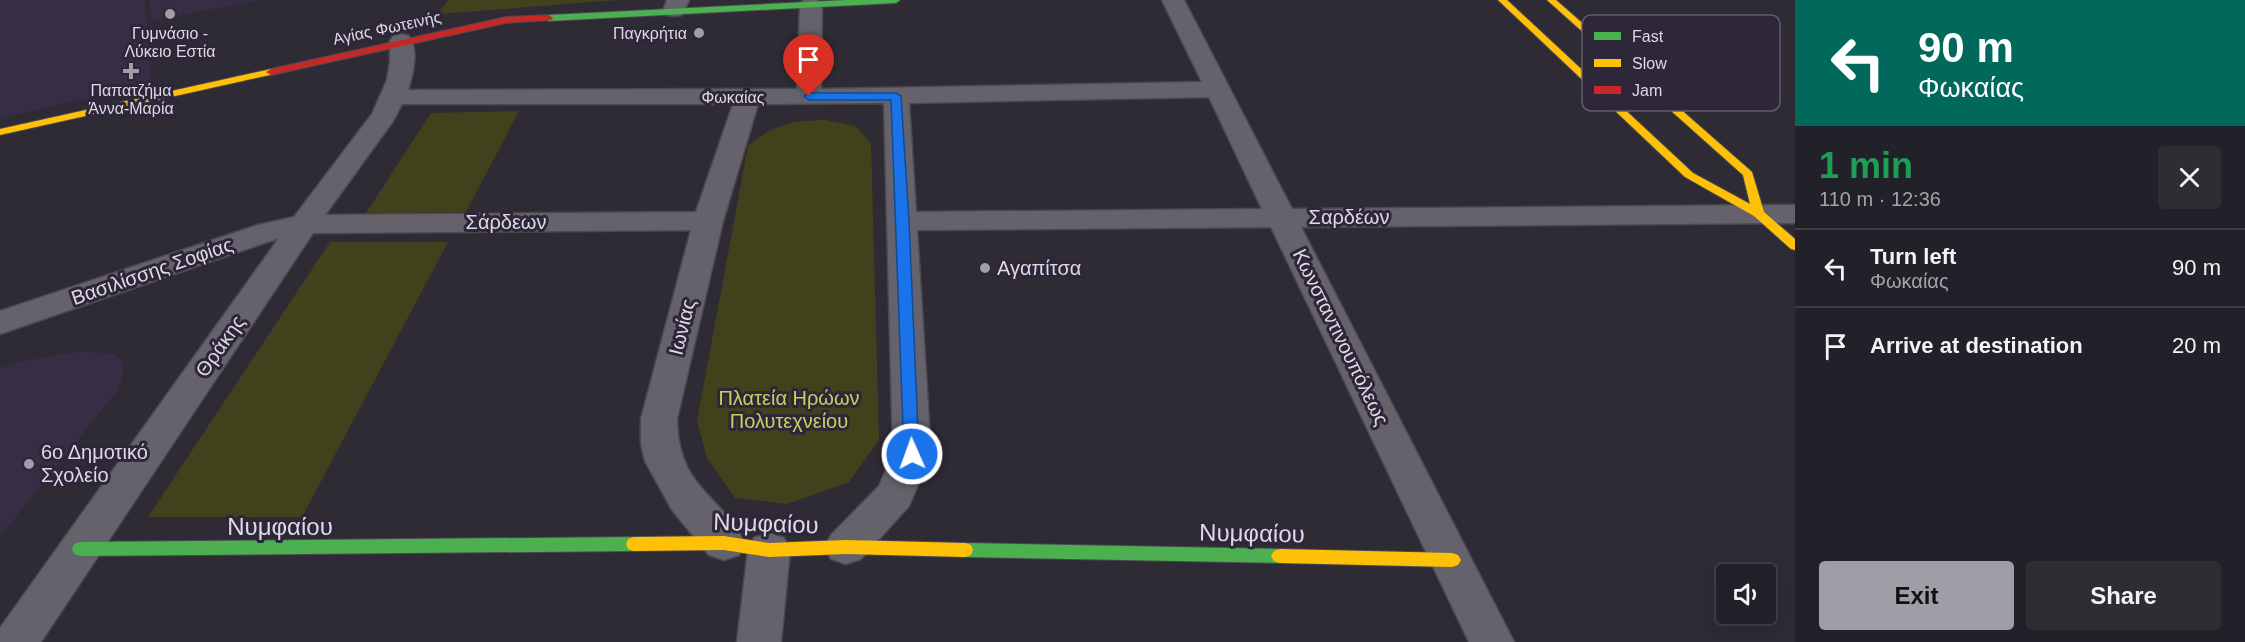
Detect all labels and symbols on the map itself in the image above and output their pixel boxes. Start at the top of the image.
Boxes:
marker: Γυμνάσιο - Λύκειο Εστία [163,7,177,21]
street label: Αγίας Φωτεινής [331,8,443,48]
legend [1582,15,1780,111]
place label: Γυμνάσιο - Λύκειο Εστία [124,25,216,60]
place label: Παγκρήτια [613,25,687,42]
marker: Παγκρήτια [692,26,706,40]
text: Fast [1632,28,1664,45]
pin [783,34,834,96]
text: Slow [1632,55,1667,72]
marker: Παπατζήμα Άννα-Μαρία [124,64,138,78]
place label: Παπατζήμα Άννα-Μαρία [88,82,174,117]
text: Jam [1632,82,1662,99]
street label: Φωκαίας [702,89,765,106]
street label: Σαρδέων [1309,206,1389,228]
street label: Σάρδεων [466,211,546,233]
street label: Βασιλίσσης Σοφίας [68,233,236,309]
street label: Κωνσταντινουπόλεως [1289,245,1393,429]
place label: Αγαπίτσα [997,257,1081,279]
marker: Αγαπίτσα [978,261,992,275]
street label: Ιωνίας [664,296,700,357]
street label: Θράκης [191,311,249,381]
park label: Πλατεία Ηρώων Πολυτεχνείου [718,387,860,432]
position arrow [880,422,944,486]
place label: 6ο Δημοτικό Σχολείο [41,441,148,486]
marker: 6ο Δημοτικό Σχολείο [22,457,36,471]
street label: Νυμφαίου [713,508,819,538]
street label: Νυμφαίου [227,513,333,540]
street label: Νυμφαίου [1199,519,1305,547]

